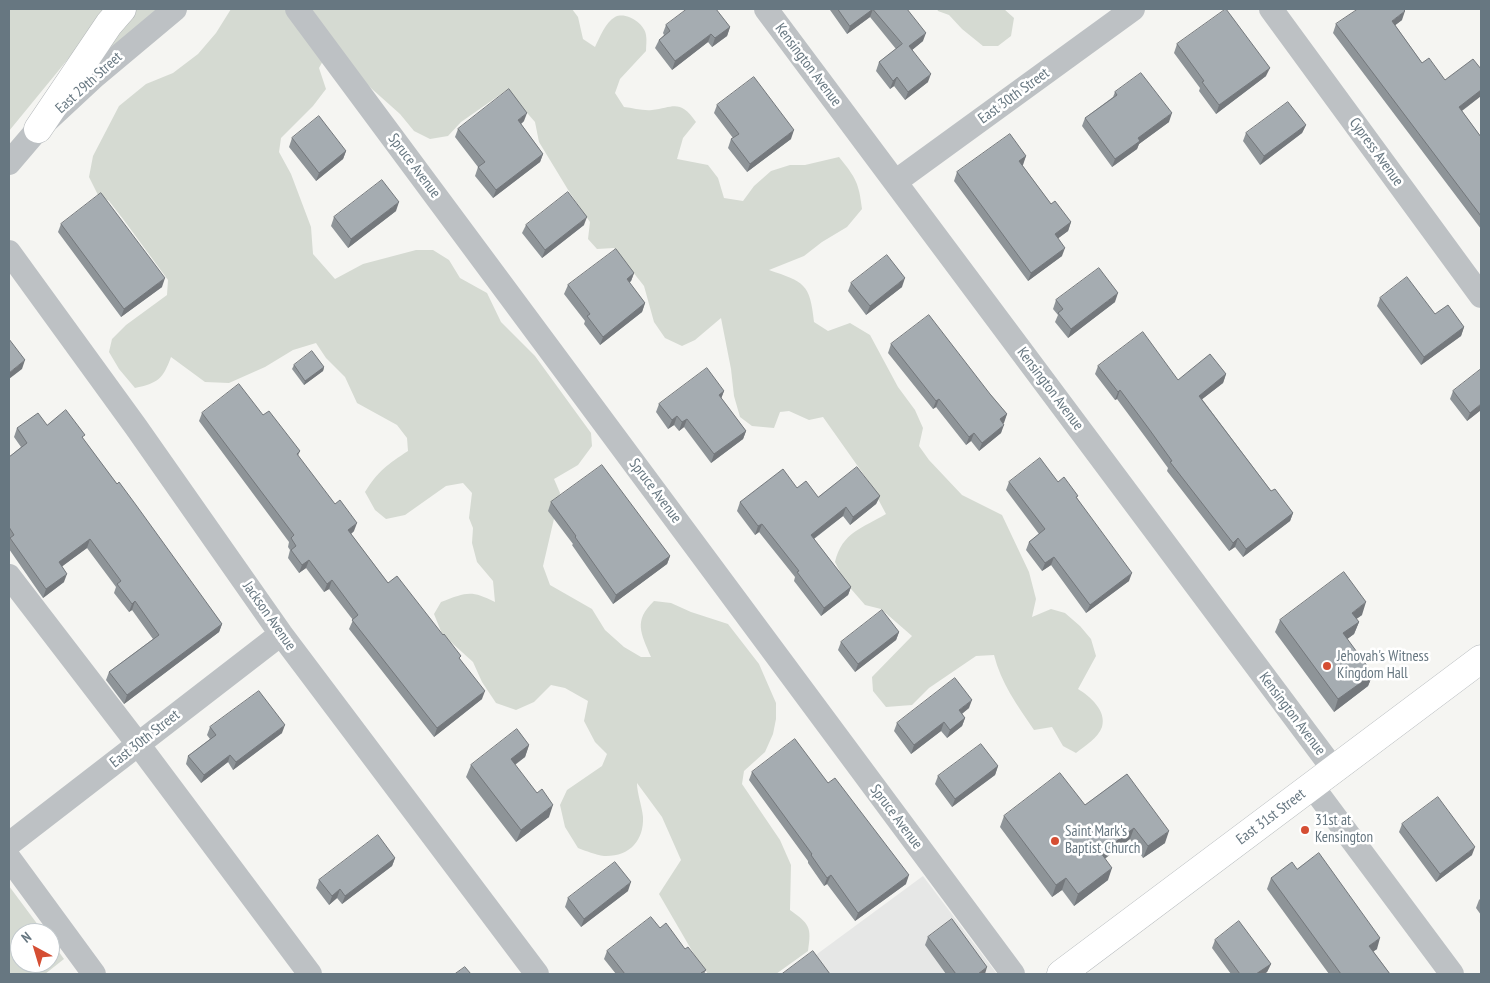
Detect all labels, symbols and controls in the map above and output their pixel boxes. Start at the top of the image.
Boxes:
street label: Kensington Avenue [771,20,845,110]
street label: East 29th Street [52,48,126,118]
street label: East 30th Street [975,64,1053,128]
street label: Cypress Avenue [1345,114,1407,190]
street label: Spruce Avenue [384,130,444,202]
street label: Kensington Avenue [1013,344,1087,434]
street label: Spruce Avenue [625,455,685,527]
street label: Jackson Avenue [239,578,299,654]
place label: Jehovah's Witness Kingdom Hall [1337,648,1429,683]
marker: Jehovah's Witness Kingdom Hall [1321,660,1333,672]
street label: Kensington Avenue [1255,669,1329,759]
street label: East 30th Street [107,706,183,772]
street label: Spruce Avenue [866,781,926,853]
street label: East 31st Street [1233,785,1309,849]
place label: 31st at Kensington [1315,812,1373,847]
place label: Saint Mark's Baptist Church [1065,823,1140,858]
marker: 31st at Kensington [1299,824,1311,836]
marker: Saint Mark's Baptist Church [1049,835,1061,847]
north arrow [10,923,60,973]
text: N [18,928,35,946]

